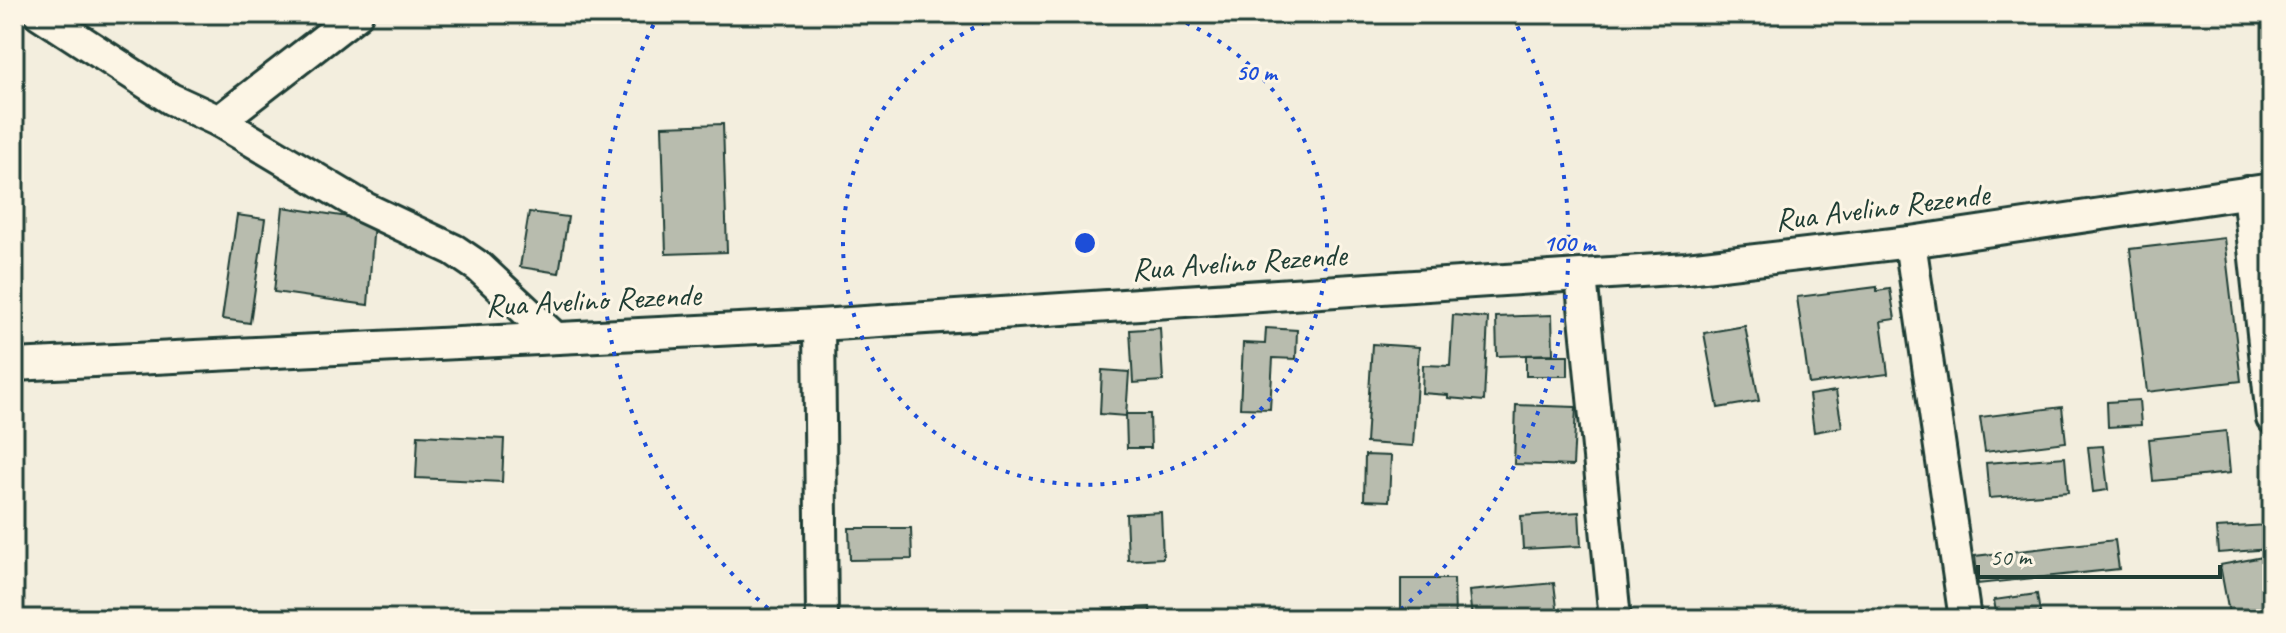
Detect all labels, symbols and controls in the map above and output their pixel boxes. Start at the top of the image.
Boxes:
text: 50 m [1236,57,1279,87]
street label: Rua Avelino Rezende [1773,173,1994,240]
text: 100 m [1543,228,1597,258]
centre of rings [1071,229,1099,257]
street label: Rua Avelino Rezende [1130,234,1350,290]
street label: Rua Avelino Rezende [484,274,704,326]
scale bar [1978,529,2220,579]
text: 50 m [1990,542,2033,572]

